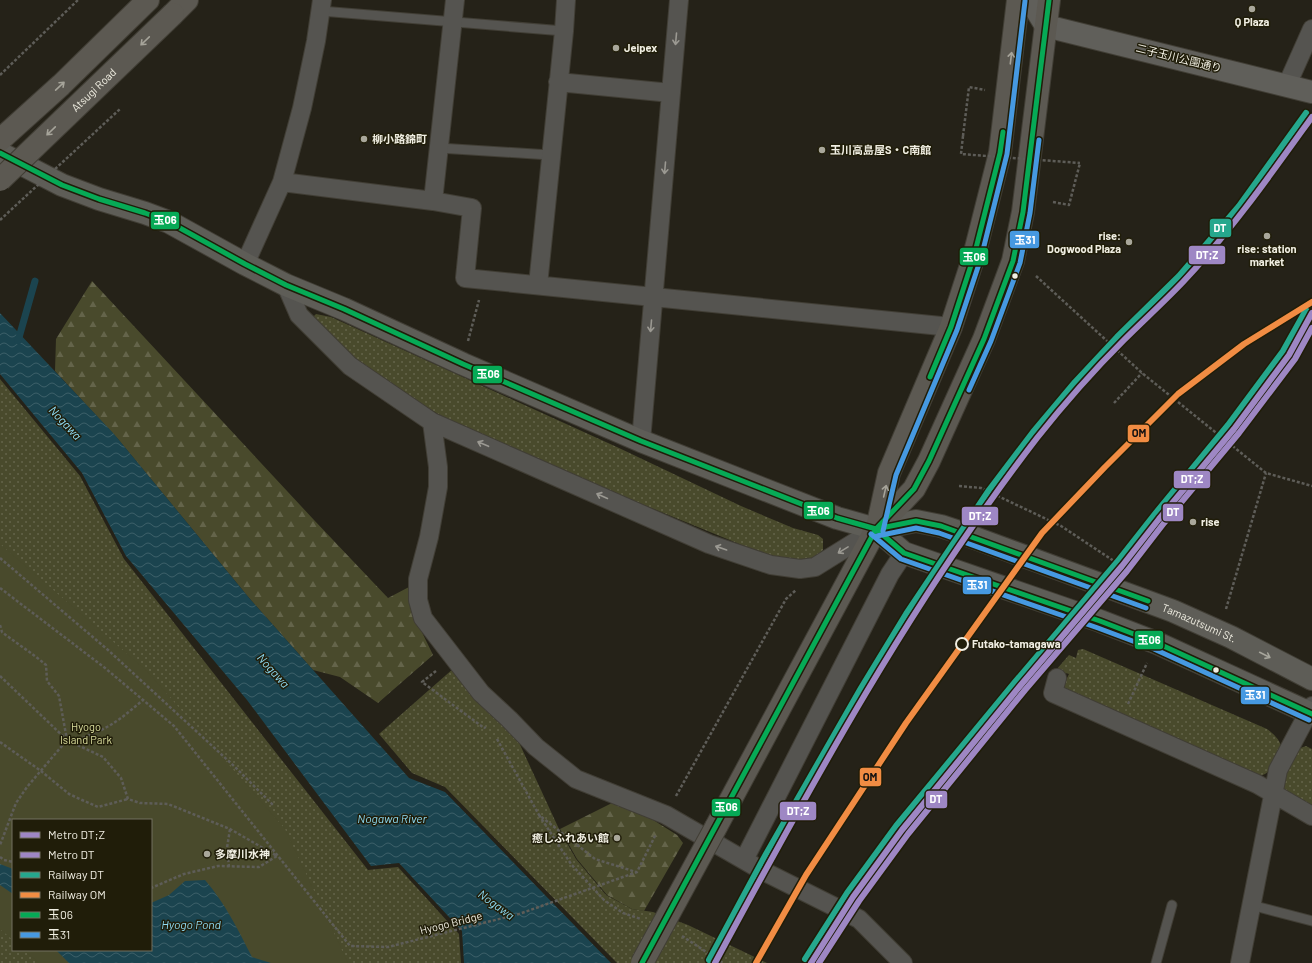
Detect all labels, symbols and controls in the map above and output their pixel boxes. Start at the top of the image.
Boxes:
marker: Q Plaza [1247,4,1257,14]
place label: Q Plaza [1235,15,1270,28]
one-way arrow [672,32,679,45]
one-way arrow [140,36,150,46]
place label: Jeipex [624,41,657,54]
street label: 二子玉川公園通り [1135,41,1223,74]
marker: Jeipex [611,43,621,53]
one-way arrow [1007,52,1015,65]
street label: Atsugi Road [68,65,119,114]
one-way arrow [55,81,65,91]
one-way arrow [46,126,56,136]
place label: 柳小路錦町 [372,132,427,145]
marker: 柳小路錦町 [359,134,369,144]
place label: 玉川高島屋S・C南館 [830,143,931,156]
marker: 玉川高島屋S・C南館 [817,145,827,155]
one-way arrow [661,161,668,174]
line badge: 玉06 [150,211,180,230]
text: 玉06 [153,213,177,226]
line badge: DT [1209,218,1232,238]
text: DT [1213,221,1227,234]
place label: rise: Dogwood Plaza [1047,229,1121,255]
line badge: 玉31 [1009,230,1040,249]
marker: rise: station market [1262,231,1272,241]
text: 玉31 [1015,233,1036,246]
marker: rise: Dogwood Plaza [1124,237,1134,247]
place label: rise: station market [1237,242,1297,268]
line badge: DT;Z [1188,245,1226,265]
line badge: 玉06 [959,247,989,266]
text: DT;Z [1196,248,1218,261]
text: 玉06 [962,250,986,263]
unlabelled marker [1010,271,1020,281]
one-way arrow [648,319,655,332]
line badge: 玉06 [472,365,503,384]
text: 玉06 [476,367,500,380]
water label: Nogawa [47,402,85,442]
line badge: OM [1127,424,1150,443]
text: OM [1132,426,1146,439]
one-way arrow [477,440,489,448]
line badge: DT;Z [1173,470,1211,489]
text: DT;Z [1181,472,1203,485]
one-way arrow [882,485,889,498]
one-way arrow [597,492,609,499]
line badge: 玉06 [803,501,834,520]
line badge: DT [1162,503,1184,522]
text: 玉06 [806,504,830,517]
text: DT [1166,505,1180,518]
line badge: DT;Z [961,506,999,526]
text: DT;Z [969,509,991,522]
place label: rise [1201,515,1220,528]
marker: rise [1188,517,1198,527]
one-way arrow [715,544,728,551]
one-way arrow [837,546,849,554]
line badge: 玉31 [962,576,992,595]
text: 玉31 [967,578,988,591]
street label: Tamazutsumi St. [1160,600,1239,645]
line badge: 玉06 [1134,630,1164,650]
text: 玉06 [1137,633,1161,646]
marker: Futako-tamagawa [955,637,969,651]
place label: Futako-tamagawa [972,637,1061,650]
water label: Nogawa [255,650,293,690]
one-way arrow [1259,652,1271,659]
unlabelled marker [1211,665,1221,675]
line badge: 玉31 [1240,686,1270,705]
text: 玉31 [1245,688,1266,701]
park label: Hyogo Island Park [60,720,112,746]
line badge: OM [859,767,882,787]
text: OM [863,770,877,783]
line badge: DT [925,790,948,809]
text: DT [929,792,943,805]
line badge: 玉06 [711,798,741,817]
text: 玉06 [714,800,738,813]
line badge: DT;Z [779,801,817,821]
text: DT;Z [787,804,809,817]
water label: Nogawa River [357,811,427,825]
legend [12,819,152,951]
text: Metro DT;Z [48,827,105,841]
place label: 癒しふれあい館 [532,831,609,844]
marker: 癒しふれあい館 [612,833,622,843]
text: Metro DT [48,847,95,861]
place label: 多摩川水神 [215,847,270,860]
marker: 多摩川水神 [202,849,212,859]
text: Railway DT [48,867,104,881]
water label: Nogawa [476,886,517,922]
text: Railway OM [48,887,106,901]
text: 玉06 [48,907,73,921]
street label: Hyogo Bridge [418,908,483,937]
water label: Hyogo Pond [161,917,221,931]
text: 玉31 [48,927,70,941]

